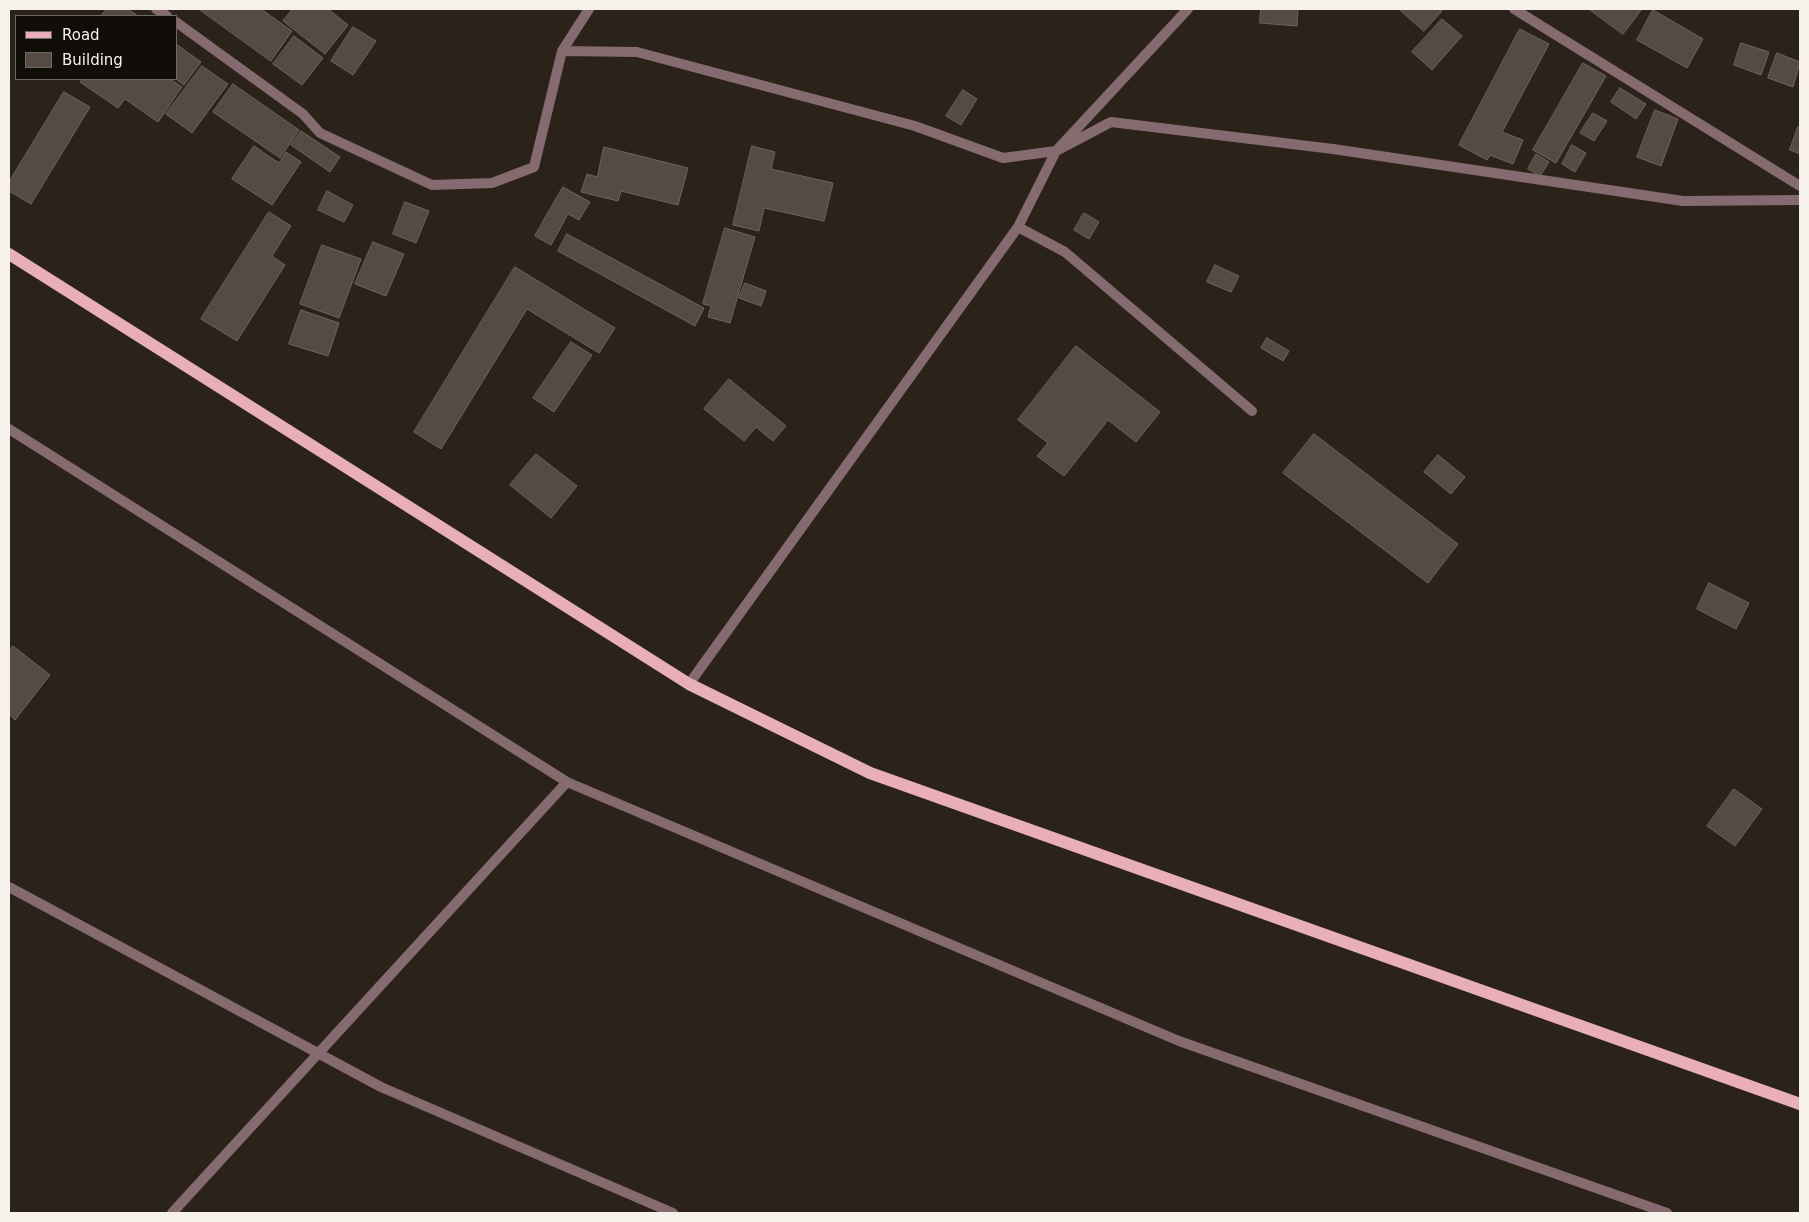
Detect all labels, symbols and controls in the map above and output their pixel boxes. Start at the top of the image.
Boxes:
legend [15,15,178,80]
text: Road [62,26,100,44]
text: Building [62,51,123,69]

